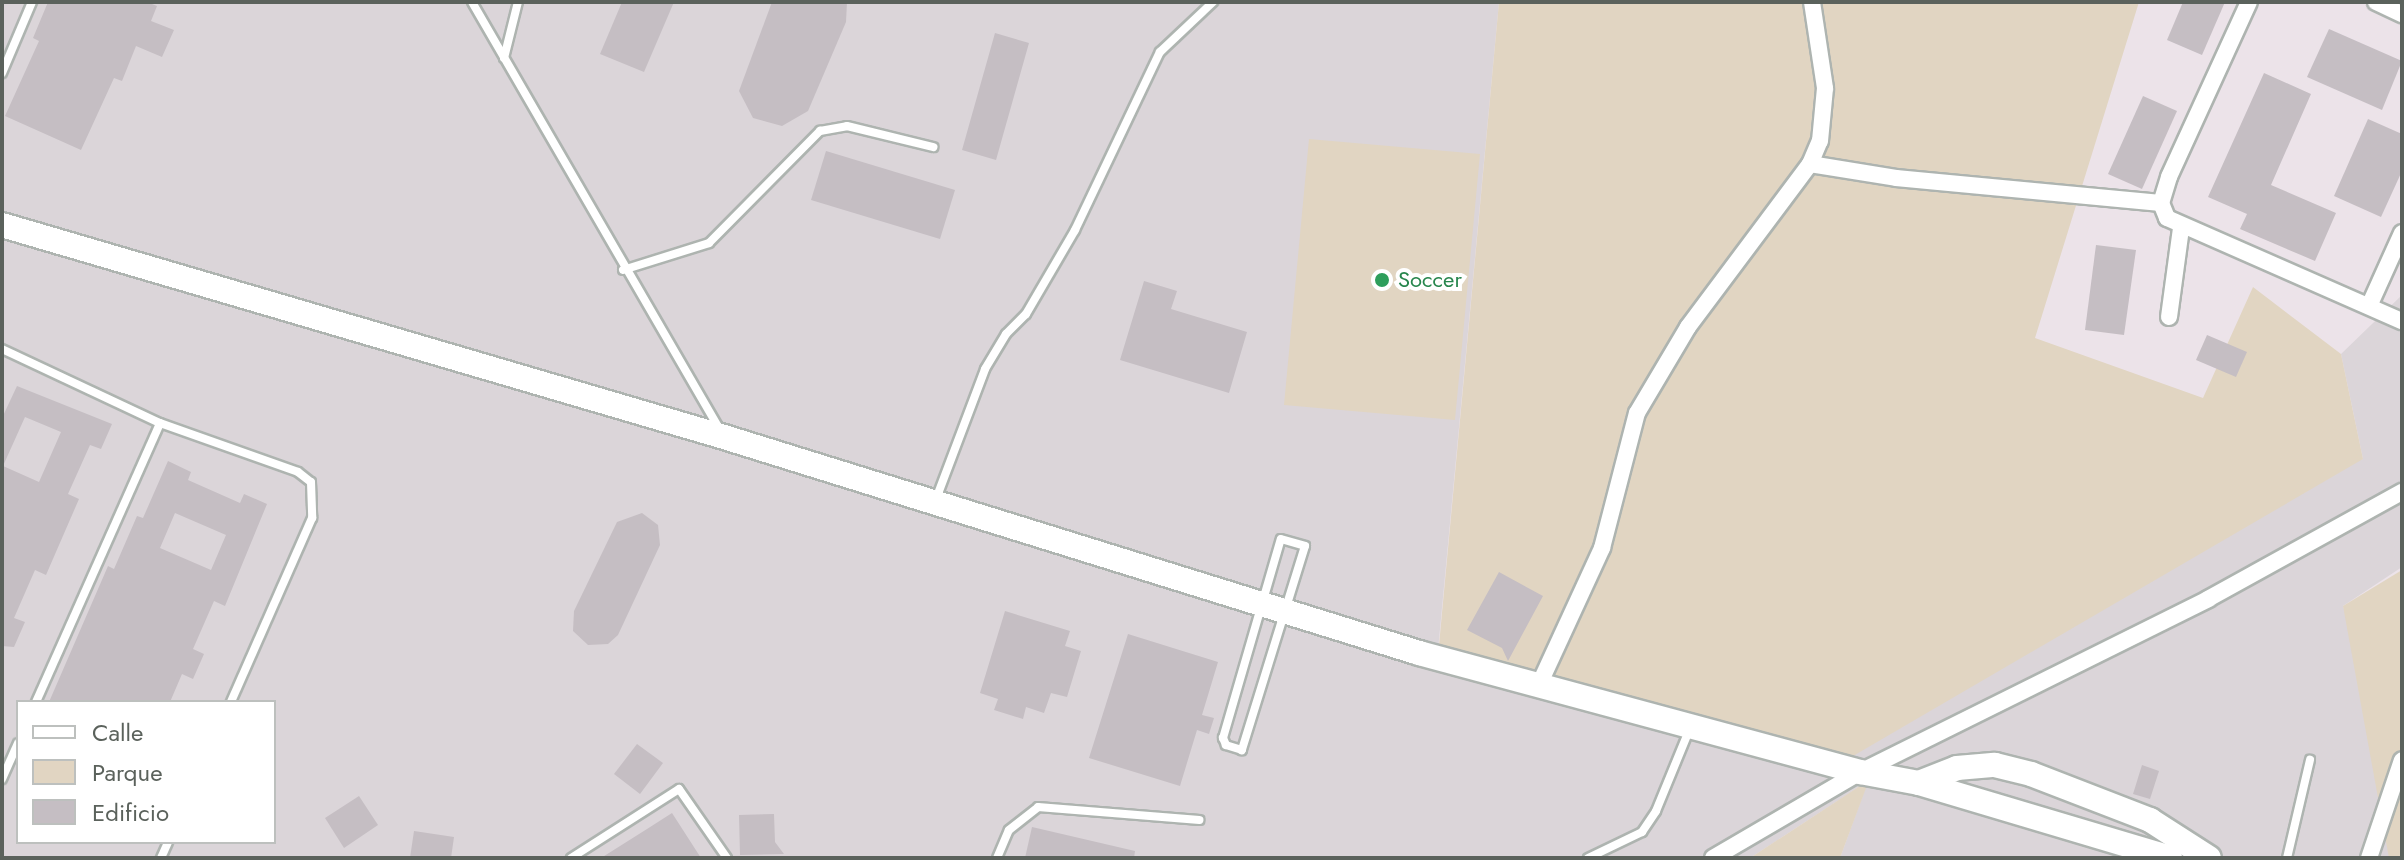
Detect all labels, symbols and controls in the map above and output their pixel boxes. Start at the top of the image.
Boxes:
place label: Soccer [1398,267,1462,293]
marker: Soccer [1373,271,1391,289]
legend [16,700,276,844]
text: Calle [92,715,143,750]
text: Parque [92,755,163,790]
text: Edificio [92,795,169,830]

